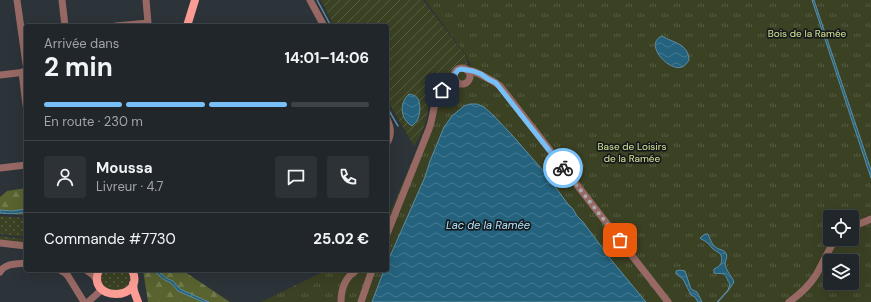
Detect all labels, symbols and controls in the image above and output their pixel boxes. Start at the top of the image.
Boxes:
park label: Bois de la Ramée [768,27,847,40]
text: Arrivée dans [44,35,119,52]
text: 14:01–14:06 [284,48,369,68]
text: 2 min [44,50,113,84]
pin [425,73,459,107]
icon: home [431,79,453,101]
text: En route · 230 m [44,113,143,130]
park label: Base de Loisirs de la Ramée [598,140,666,165]
courier [543,148,583,188]
button: person [44,156,86,198]
button: chat [275,156,317,198]
button: phone [327,156,369,198]
icon: bike [552,157,574,179]
text: Moussa [96,158,152,178]
text: Livreur · 4.7 [96,178,164,195]
map controls [823,210,859,290]
button: locate [823,210,859,246]
water label: Lac de la Ramée [446,218,530,232]
pin [603,223,637,257]
text: Commande #7730 [44,229,176,249]
text: 25.02 € [313,229,369,249]
icon: bag [609,229,631,251]
button: layers [823,254,859,290]

